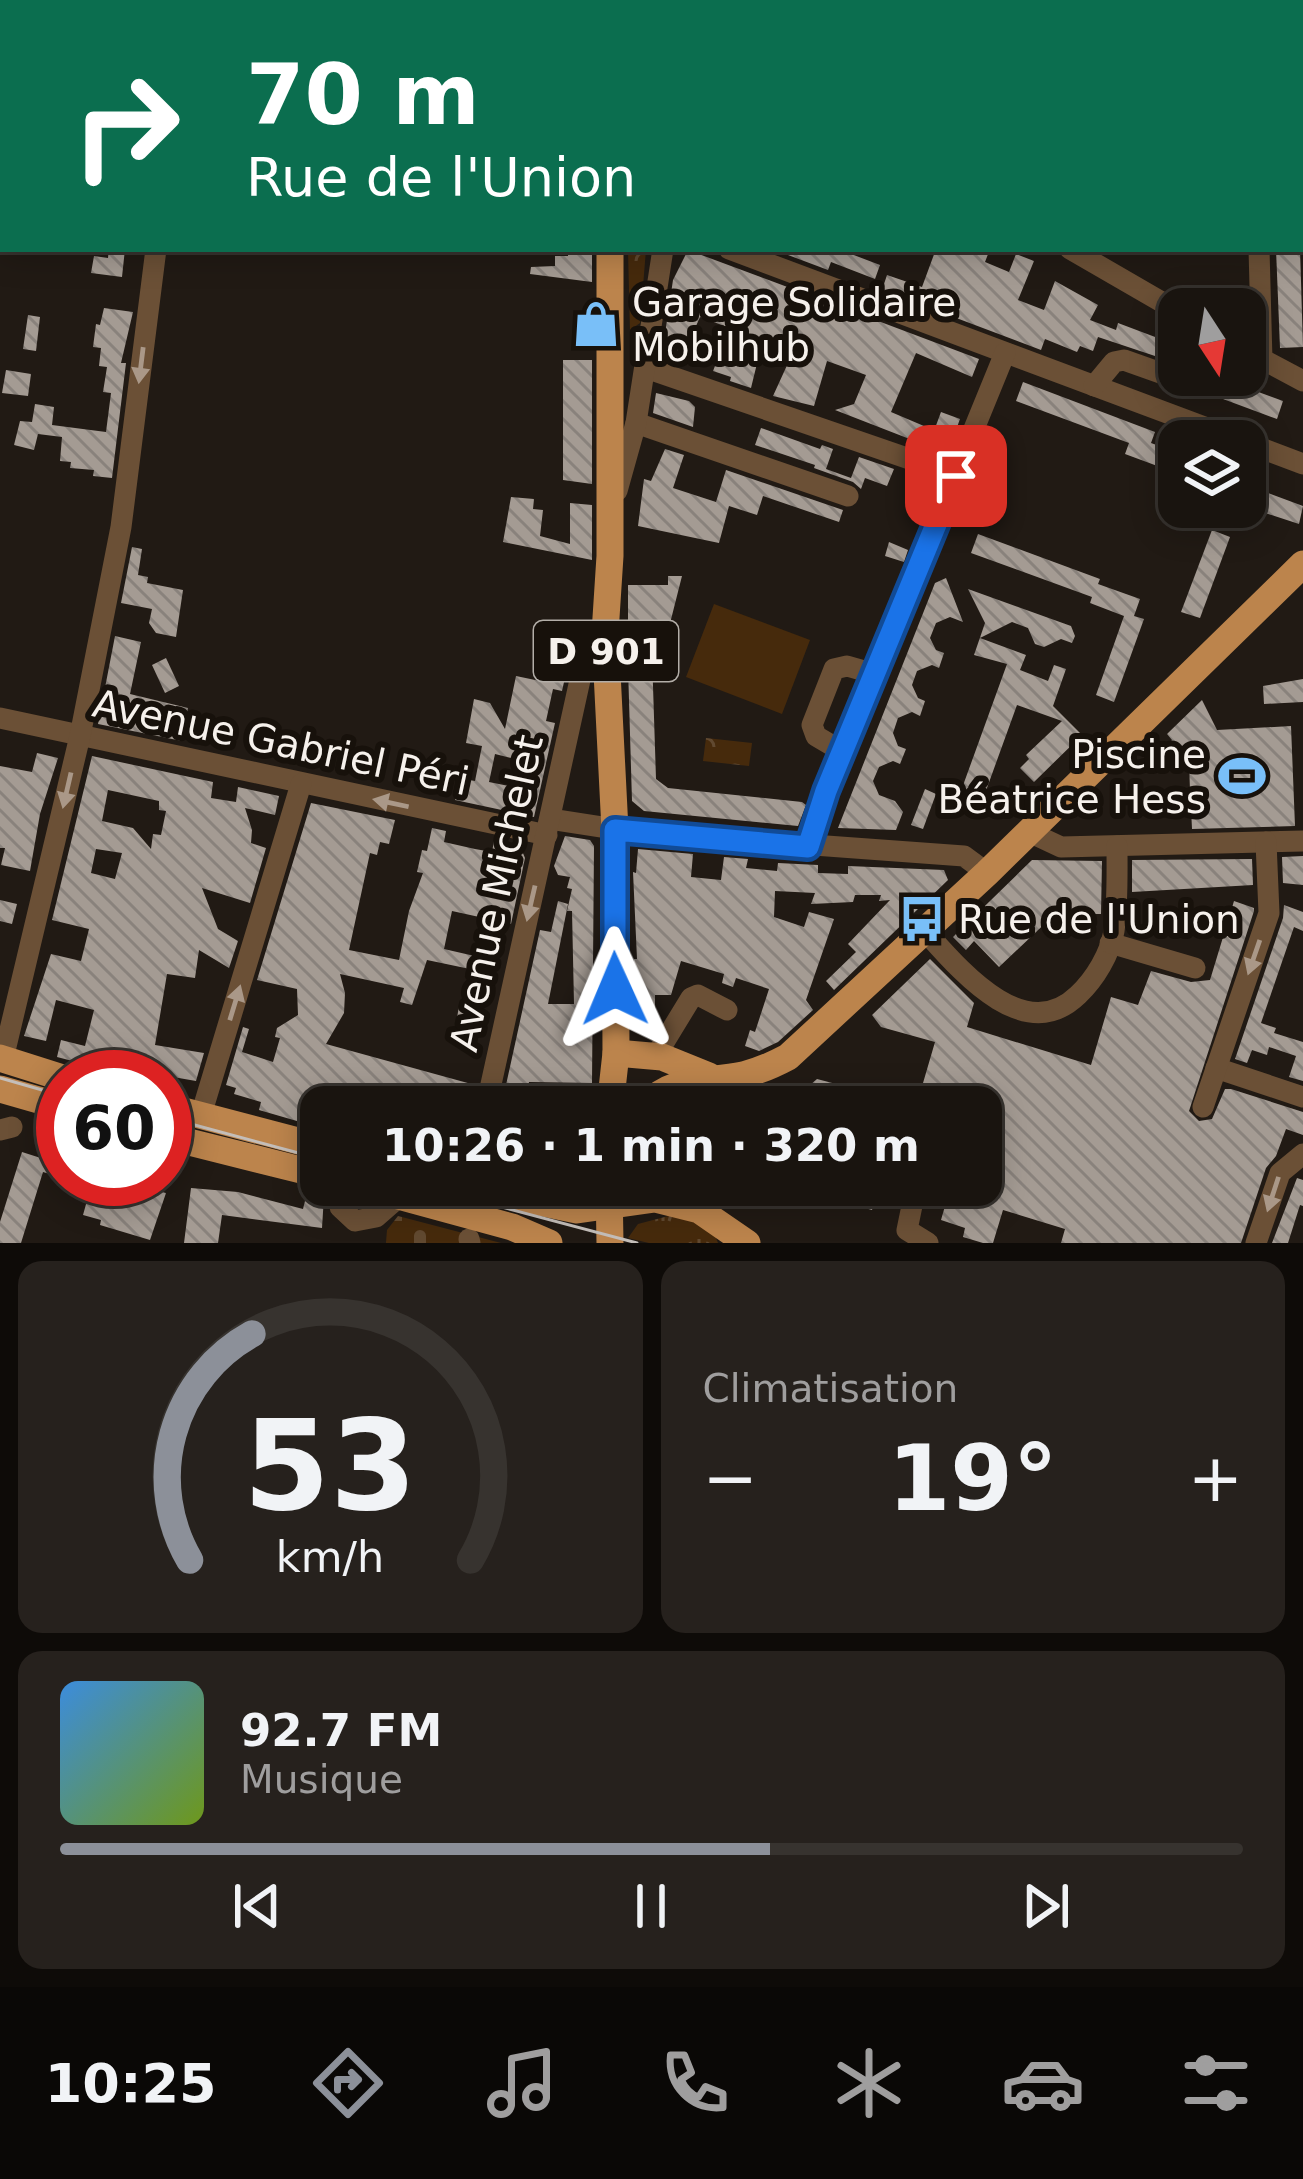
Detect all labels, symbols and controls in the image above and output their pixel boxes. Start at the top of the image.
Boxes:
text: 70 m [246,46,480,144]
icon: right [48,48,204,204]
text: Rue de l'Union [246,146,636,209]
place label: Garage Solidaire Mobilhub [632,280,956,370]
north arrow [1158,288,1266,396]
map controls [1158,288,1266,528]
shop icon: Garage Solidaire Mobilhub [571,299,621,349]
one-way arrow [132,347,151,384]
button: layers [1158,420,1266,528]
pin [905,425,1007,527]
icon: arrive [923,443,989,509]
road number: D 901 [534,621,678,681]
street label: Avenue Gabriel Péri [89,681,473,804]
street label: Avenue Michelet [441,731,552,1055]
place label: Piscine Béatrice Hess [937,732,1206,822]
sports icon: Piscine Béatrice Hess [1217,751,1267,801]
one-way arrow [57,772,76,809]
one-way arrow [371,793,409,812]
one-way arrow [521,885,540,923]
bus stop icon: Rue de l'Union [897,894,947,944]
place label: Rue de l'Union [958,897,1240,942]
position arrow [552,926,678,1052]
one-way arrow [1244,939,1262,975]
one-way arrow [227,984,245,1020]
speed limit sign: 60 [36,1050,192,1206]
text: 10:26 · 1 min · 320 m [382,1119,920,1172]
one-way arrow [1262,1176,1281,1213]
text: Climatisation [703,1366,958,1411]
text: 53 [243,1393,417,1538]
text: 19° [888,1426,1058,1531]
text: − [703,1440,758,1517]
text: + [1188,1440,1243,1517]
text: km/h [276,1532,384,1582]
text: 92.7 FM [240,1704,442,1757]
text: Musique [240,1757,403,1802]
icon: previous [224,1873,290,1939]
icon: pause [618,1873,684,1939]
icon: next [1013,1873,1079,1939]
icon: directions [306,2041,390,2125]
icon: music [480,2041,564,2125]
icon: phone [653,2041,737,2125]
icon: climate [827,2041,911,2125]
icon: car [1001,2041,1085,2125]
icon: filters [1174,2041,1258,2125]
text: 10:25 [45,2052,217,2115]

